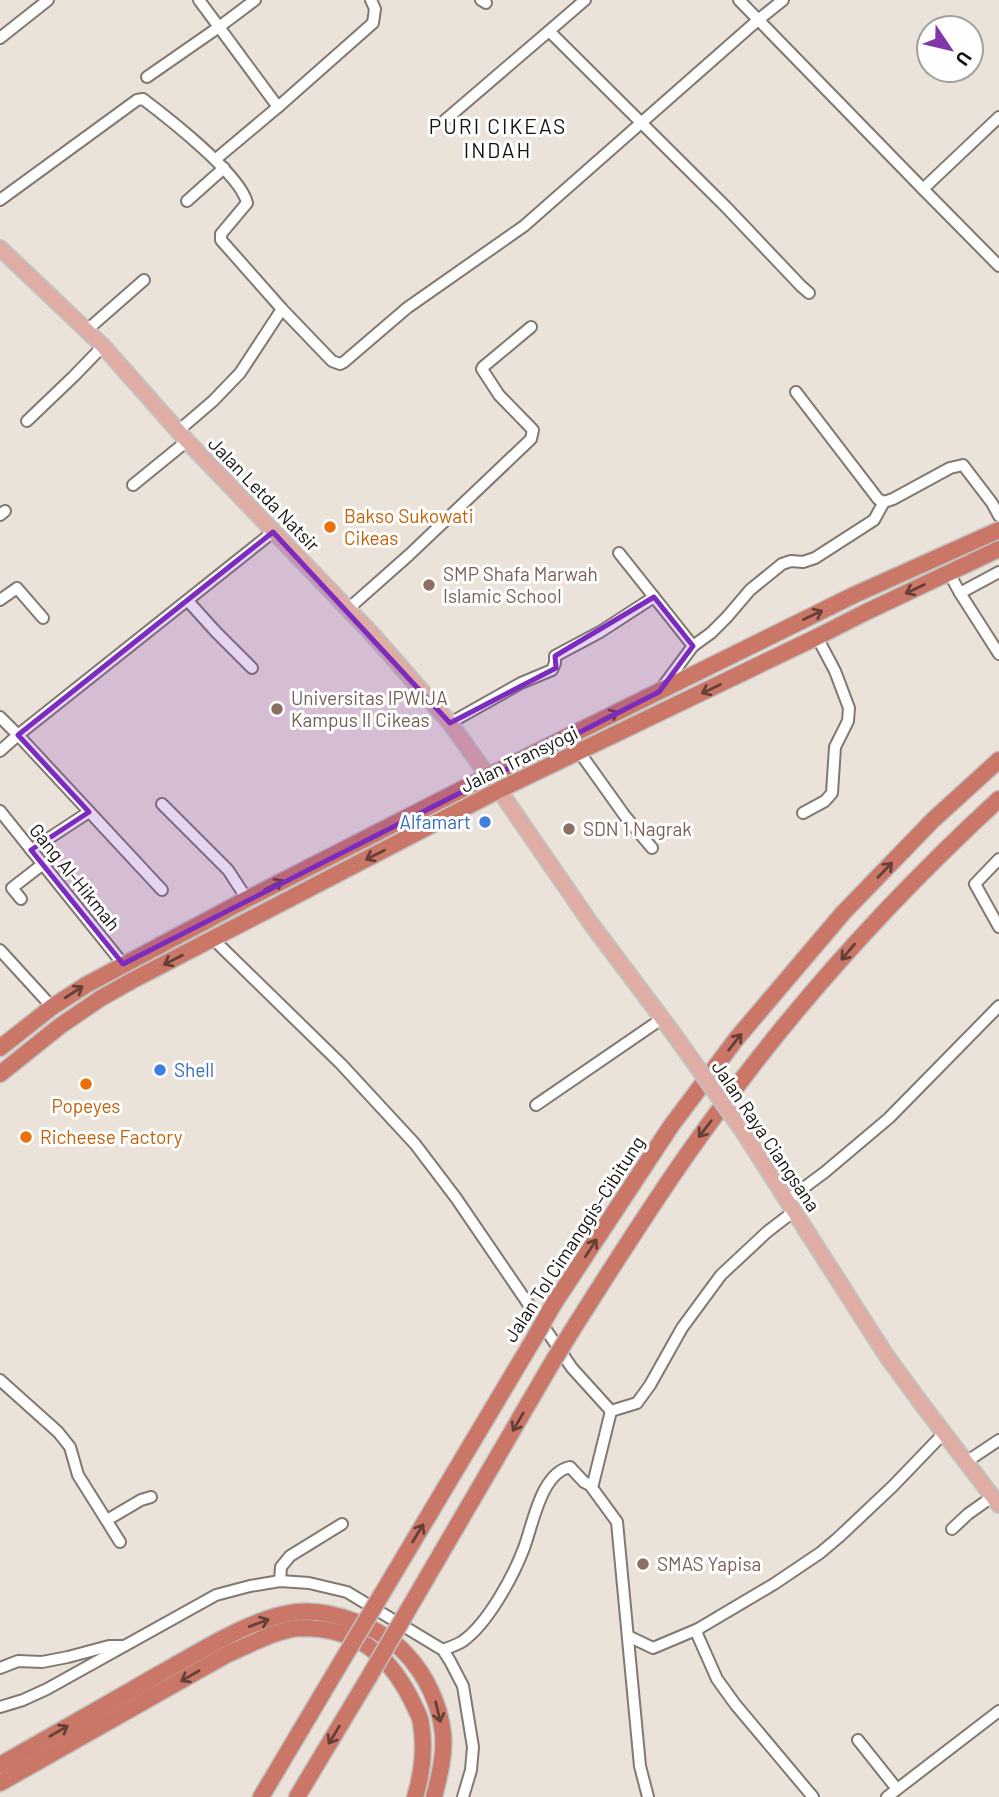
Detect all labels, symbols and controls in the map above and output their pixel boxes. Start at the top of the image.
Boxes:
north arrow [915,14,985,84]
text: U [951,48,977,71]
district label: PURI CIKEAS INDAH [429,113,567,162]
street label: Jalan Letda Natsir [204,432,325,556]
place label: Bakso Sukowati Cikeas [344,504,474,549]
marker: Bakso Sukowati Cikeas [322,519,338,535]
place label: SMP Shafa Marwah Islamic School [443,562,598,607]
marker: SMP Shafa Marwah Islamic School [421,577,437,593]
one-way arrow [905,582,926,596]
one-way arrow [802,608,823,622]
one-way arrow [701,683,722,696]
place label: Universitas IPWIJA Kampus II Cikeas [291,686,448,731]
marker: Universitas IPWIJA Kampus II Cikeas [269,701,285,717]
one-way arrow [598,709,619,723]
street label: Jalan Transyogi [456,720,581,797]
place label: Alfamart [399,810,471,833]
marker: Alfamart [477,814,493,830]
place label: SDN 1 Nagrak [583,817,692,840]
street label: Gang Al-Hikmah [25,818,126,935]
marker: SDN 1 Nagrak [561,821,577,837]
one-way arrow [365,848,386,862]
one-way arrow [876,862,893,879]
one-way arrow [263,877,284,891]
one-way arrow [840,943,856,961]
one-way arrow [163,953,184,967]
one-way arrow [64,985,83,1000]
one-way arrow [727,1033,743,1051]
street label: Jalan Raya Ciangsana [707,1056,826,1216]
place label: Shell [174,1058,214,1081]
marker: Shell [152,1062,168,1078]
marker: Popeyes [78,1076,94,1092]
place label: Popeyes [51,1094,121,1117]
one-way arrow [698,1119,712,1138]
place label: Richeese Factory [40,1125,183,1148]
marker: Richeese Factory [18,1129,34,1145]
street label: Jalan Tol Cimanggis–Cibitung [498,1131,649,1346]
one-way arrow [584,1239,598,1258]
one-way arrow [511,1412,525,1432]
one-way arrow [411,1523,425,1543]
place label: SMAS Yapisa [657,1552,761,1575]
marker: SMAS Yapisa [635,1556,651,1572]
one-way arrow [248,1616,270,1628]
one-way arrow [180,1670,201,1683]
one-way arrow [432,1700,445,1723]
one-way arrow [49,1724,69,1738]
one-way arrow [326,1725,340,1745]

